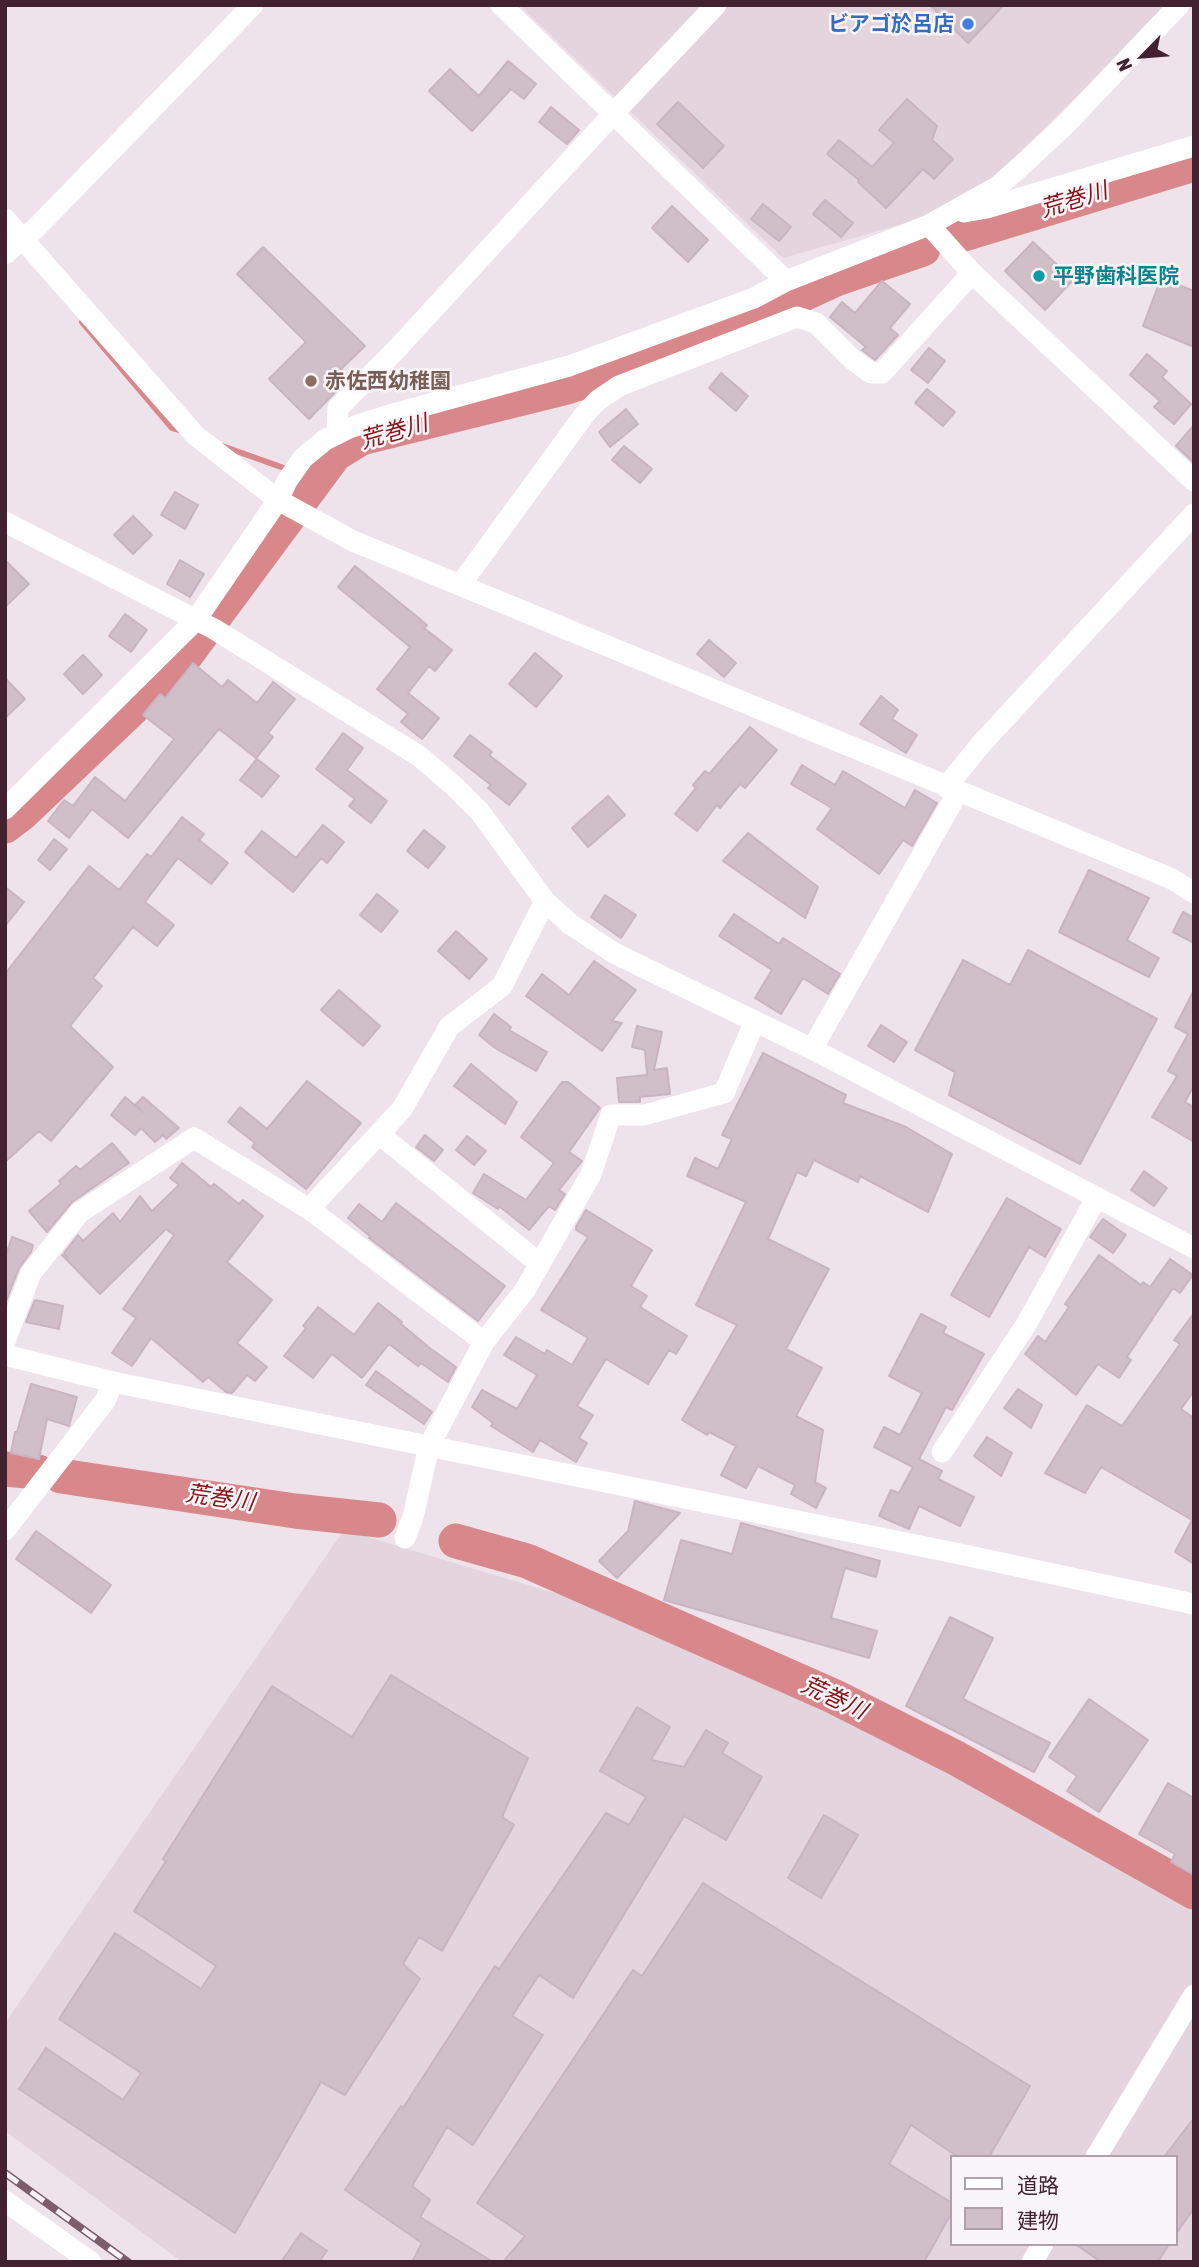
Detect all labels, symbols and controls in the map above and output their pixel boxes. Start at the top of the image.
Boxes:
place label: ビアゴ於呂店 [828,11,954,37]
marker: ビアゴ於呂店 [960,16,976,32]
north arrow [1108,21,1178,91]
text: N [1112,55,1136,75]
water label: 荒巻川 [1037,177,1111,223]
place label: 平野歯科医院 [1053,263,1179,289]
marker: 平野歯科医院 [1031,268,1047,284]
place label: 赤佐西幼稚園 [325,368,451,394]
marker: 赤佐西幼稚園 [303,373,319,389]
water label: 荒巻川 [357,409,431,455]
water label: 荒巻川 [184,1480,256,1516]
water label: 荒巻川 [797,1671,871,1725]
legend [950,2155,1178,2246]
text: 道路 [1017,2173,1059,2197]
text: 建物 [1017,2208,1059,2232]

